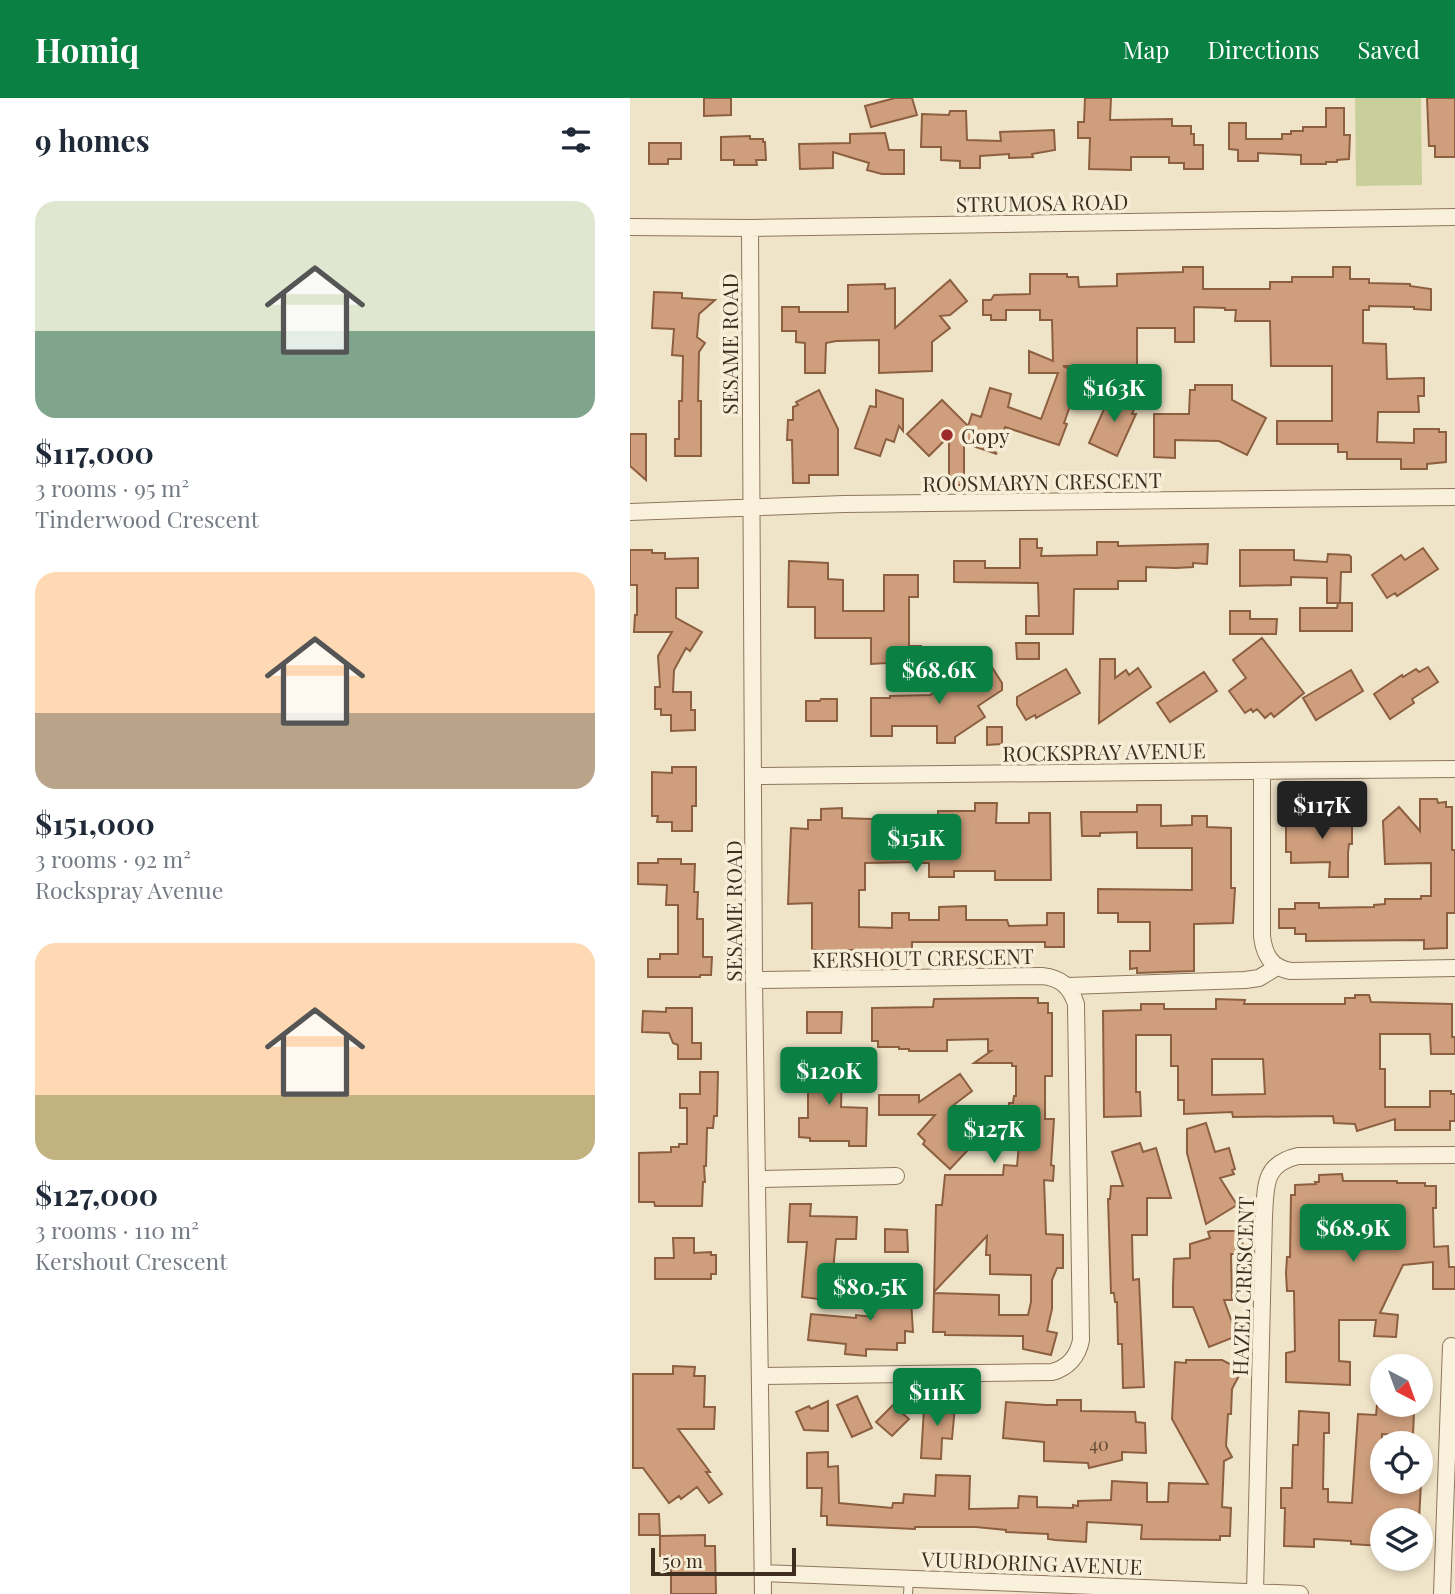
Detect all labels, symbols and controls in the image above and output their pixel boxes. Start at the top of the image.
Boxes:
text: Homiq [35,27,139,71]
text: Map [1123,33,1169,65]
text: Directions [1207,33,1320,65]
text: Saved [1358,33,1420,65]
text: 9 homes [35,120,150,160]
icon: filters [557,121,595,159]
street label: STRUMOSA ROAD [956,186,1128,218]
icon: home [252,247,378,373]
street label: SESAME ROAD [715,273,743,415]
pin: $163K [1065,364,1163,424]
text: $163K [1083,371,1145,402]
place label: Copy [961,421,1010,449]
marker: Copy [939,427,955,443]
text: $117,000 [35,432,154,472]
street label: ROOSMARYN CRESCENT [922,465,1162,497]
text: 3 rooms · 95 m² [35,472,189,503]
text: Tinderwood Crescent [35,503,259,534]
icon: home [252,618,378,744]
pin: $68.6K [882,646,996,706]
text: $68.6K [902,653,976,684]
street label: ROCKSPRAY AVENUE [1002,735,1206,767]
pin: $117K [1273,782,1371,841]
text: $117K [1293,788,1351,819]
text: $151,000 [35,803,155,843]
pin: $151K [867,814,965,874]
text: $151K [887,821,945,852]
street label: SESAME ROAD [719,840,747,982]
text: 3 rooms · 92 m² [35,843,191,874]
text: Rockspray Avenue [35,874,223,905]
street label: KERSHOUT CRESCENT [812,941,1034,973]
icon: home [252,989,378,1115]
pin: $120K [780,1048,878,1107]
text: $120K [796,1054,862,1085]
pin: $127K [945,1105,1043,1165]
text: $127K [964,1112,1024,1143]
text: $127,000 [35,1174,158,1214]
street label: HAZEL CRESCENT [1225,1196,1259,1376]
pin: $68.9K [1296,1204,1410,1264]
text: $68.9K [1316,1211,1390,1242]
text: 3 rooms · 110 m² [35,1214,199,1245]
text: Kershout Crescent [35,1245,227,1276]
pin: $80.5K [813,1264,927,1323]
text: $80.5K [833,1270,907,1301]
north arrow [1370,1354,1433,1418]
map controls [1370,1354,1433,1571]
pin: $111K [888,1368,986,1428]
text: $111K [909,1375,965,1406]
button: locate [1370,1431,1433,1494]
house number: 40 [1089,1432,1109,1456]
button: layers [1370,1508,1433,1571]
street label: VUURDORING AVENUE [920,1544,1143,1580]
scale bar [651,1545,796,1577]
text: 50 m [662,1547,703,1573]

